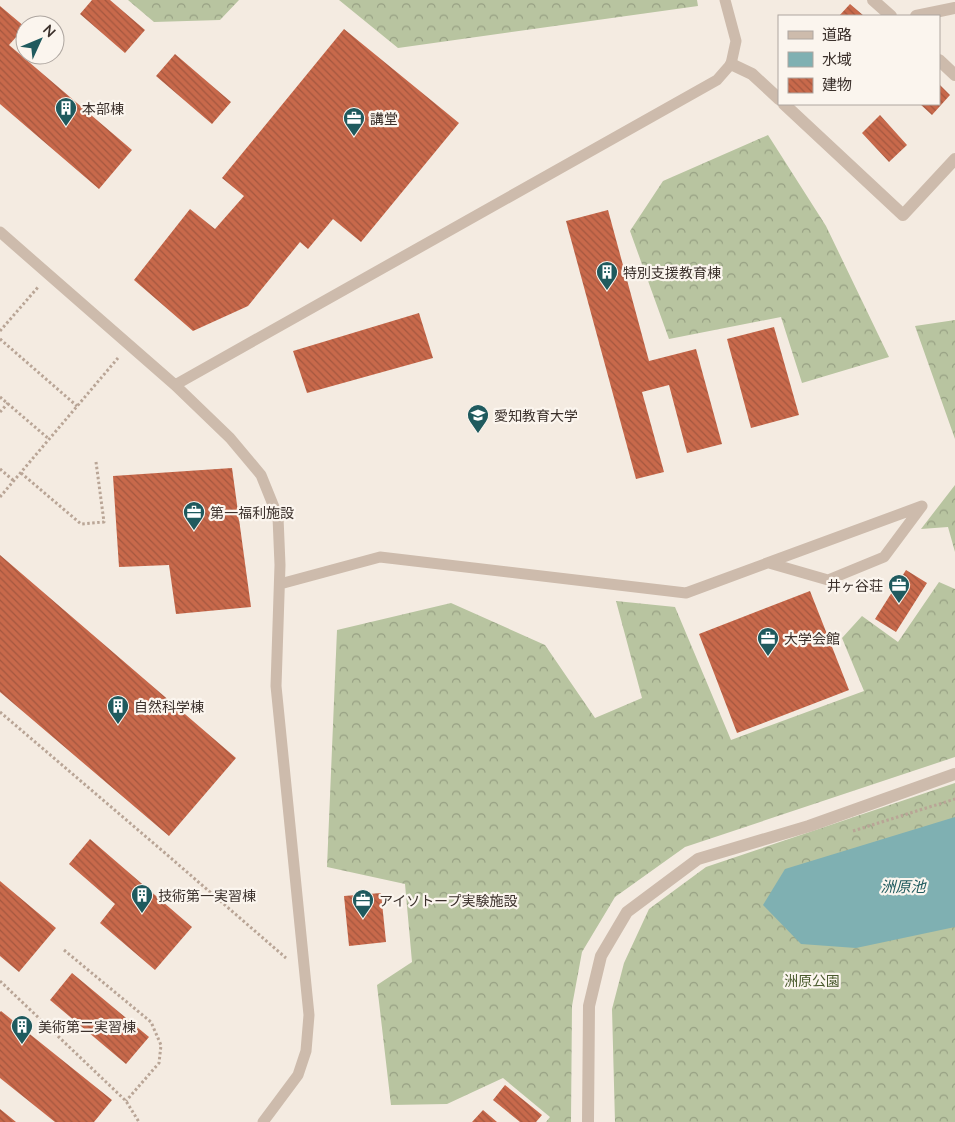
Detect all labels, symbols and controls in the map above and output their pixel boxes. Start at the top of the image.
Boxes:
north arrow [15,15,65,65]
legend [778,15,940,105]
text: N [40,21,60,40]
text: 道路 [822,25,852,43]
text: 水域 [822,50,852,68]
text: 建物 [822,75,852,93]
building icon: 本部棟 [54,96,78,127]
place label: 本部棟 [82,100,124,117]
office icon: 講堂 [342,106,366,137]
place label: 講堂 [370,110,398,127]
building icon: 特別支援教育棟 [595,260,619,291]
place label: 特別支援教育棟 [623,264,721,281]
school or university icon: 愛知教育大学 [466,403,490,434]
place label: 愛知教育大学 [494,407,578,424]
office icon: 第一福利施設 [182,500,206,531]
place label: 第一福利施設 [210,504,294,521]
office icon: 井ヶ谷荘 [887,573,911,604]
place label: 井ヶ谷荘 [827,577,883,594]
office icon: 大学会館 [756,626,780,657]
place label: 大学会館 [784,630,840,647]
building icon: 自然科学棟 [106,694,130,725]
place label: 自然科学棟 [134,698,204,715]
water label: 洲原池 [880,877,927,895]
building icon: 技術第一実習棟 [130,883,154,914]
place label: 技術第一実習棟 [158,887,256,904]
office icon: アイソトープ実験施設 [351,888,375,919]
place label: アイソトープ実験施設 [379,892,517,909]
park label: 洲原公園 [784,972,840,989]
building icon: 美術第二実習棟 [10,1014,34,1045]
place label: 美術第二実習棟 [38,1018,136,1035]

